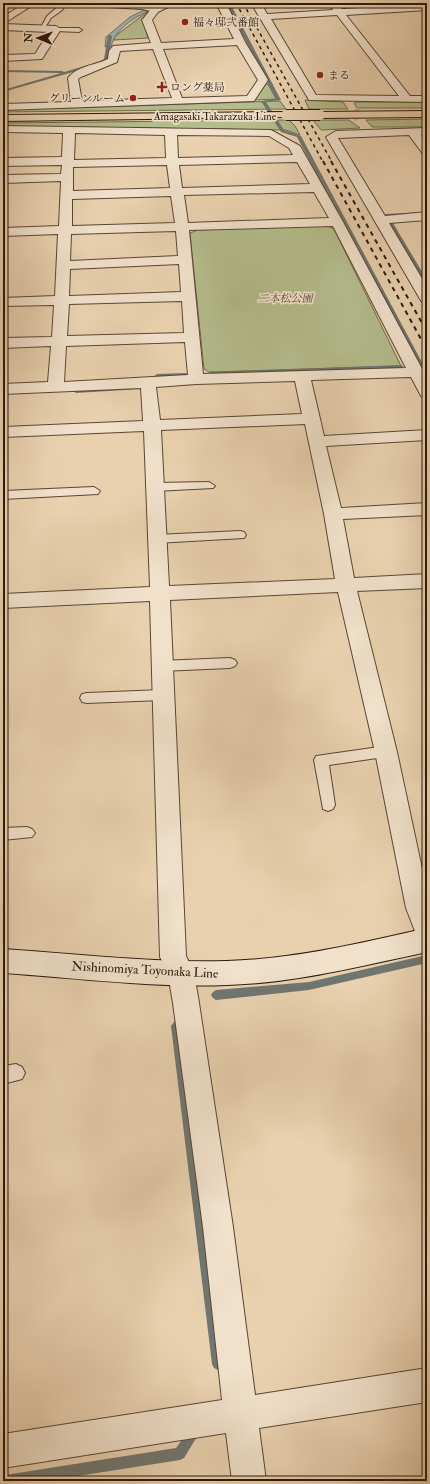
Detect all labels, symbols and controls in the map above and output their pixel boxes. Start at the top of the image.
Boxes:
place label: 福々邸弐番館 [193,16,259,29]
marker: 福々邸弐番館 [180,17,190,27]
north arrow [18,18,58,58]
text: N [22,32,35,44]
place label: まる [328,69,350,82]
marker: まる [315,70,325,80]
place label: ロング薬局 [170,81,225,94]
marker: ロング薬局 [157,82,167,92]
place label: グリーンルーム [48,92,125,105]
marker: グリーンルーム [128,93,138,103]
street label: Amagasaki Takarazuka Line [153,110,277,123]
park label: 二本松公園 [258,292,314,305]
street label: Nishinomiya Toyonaka Line [71,958,219,983]

